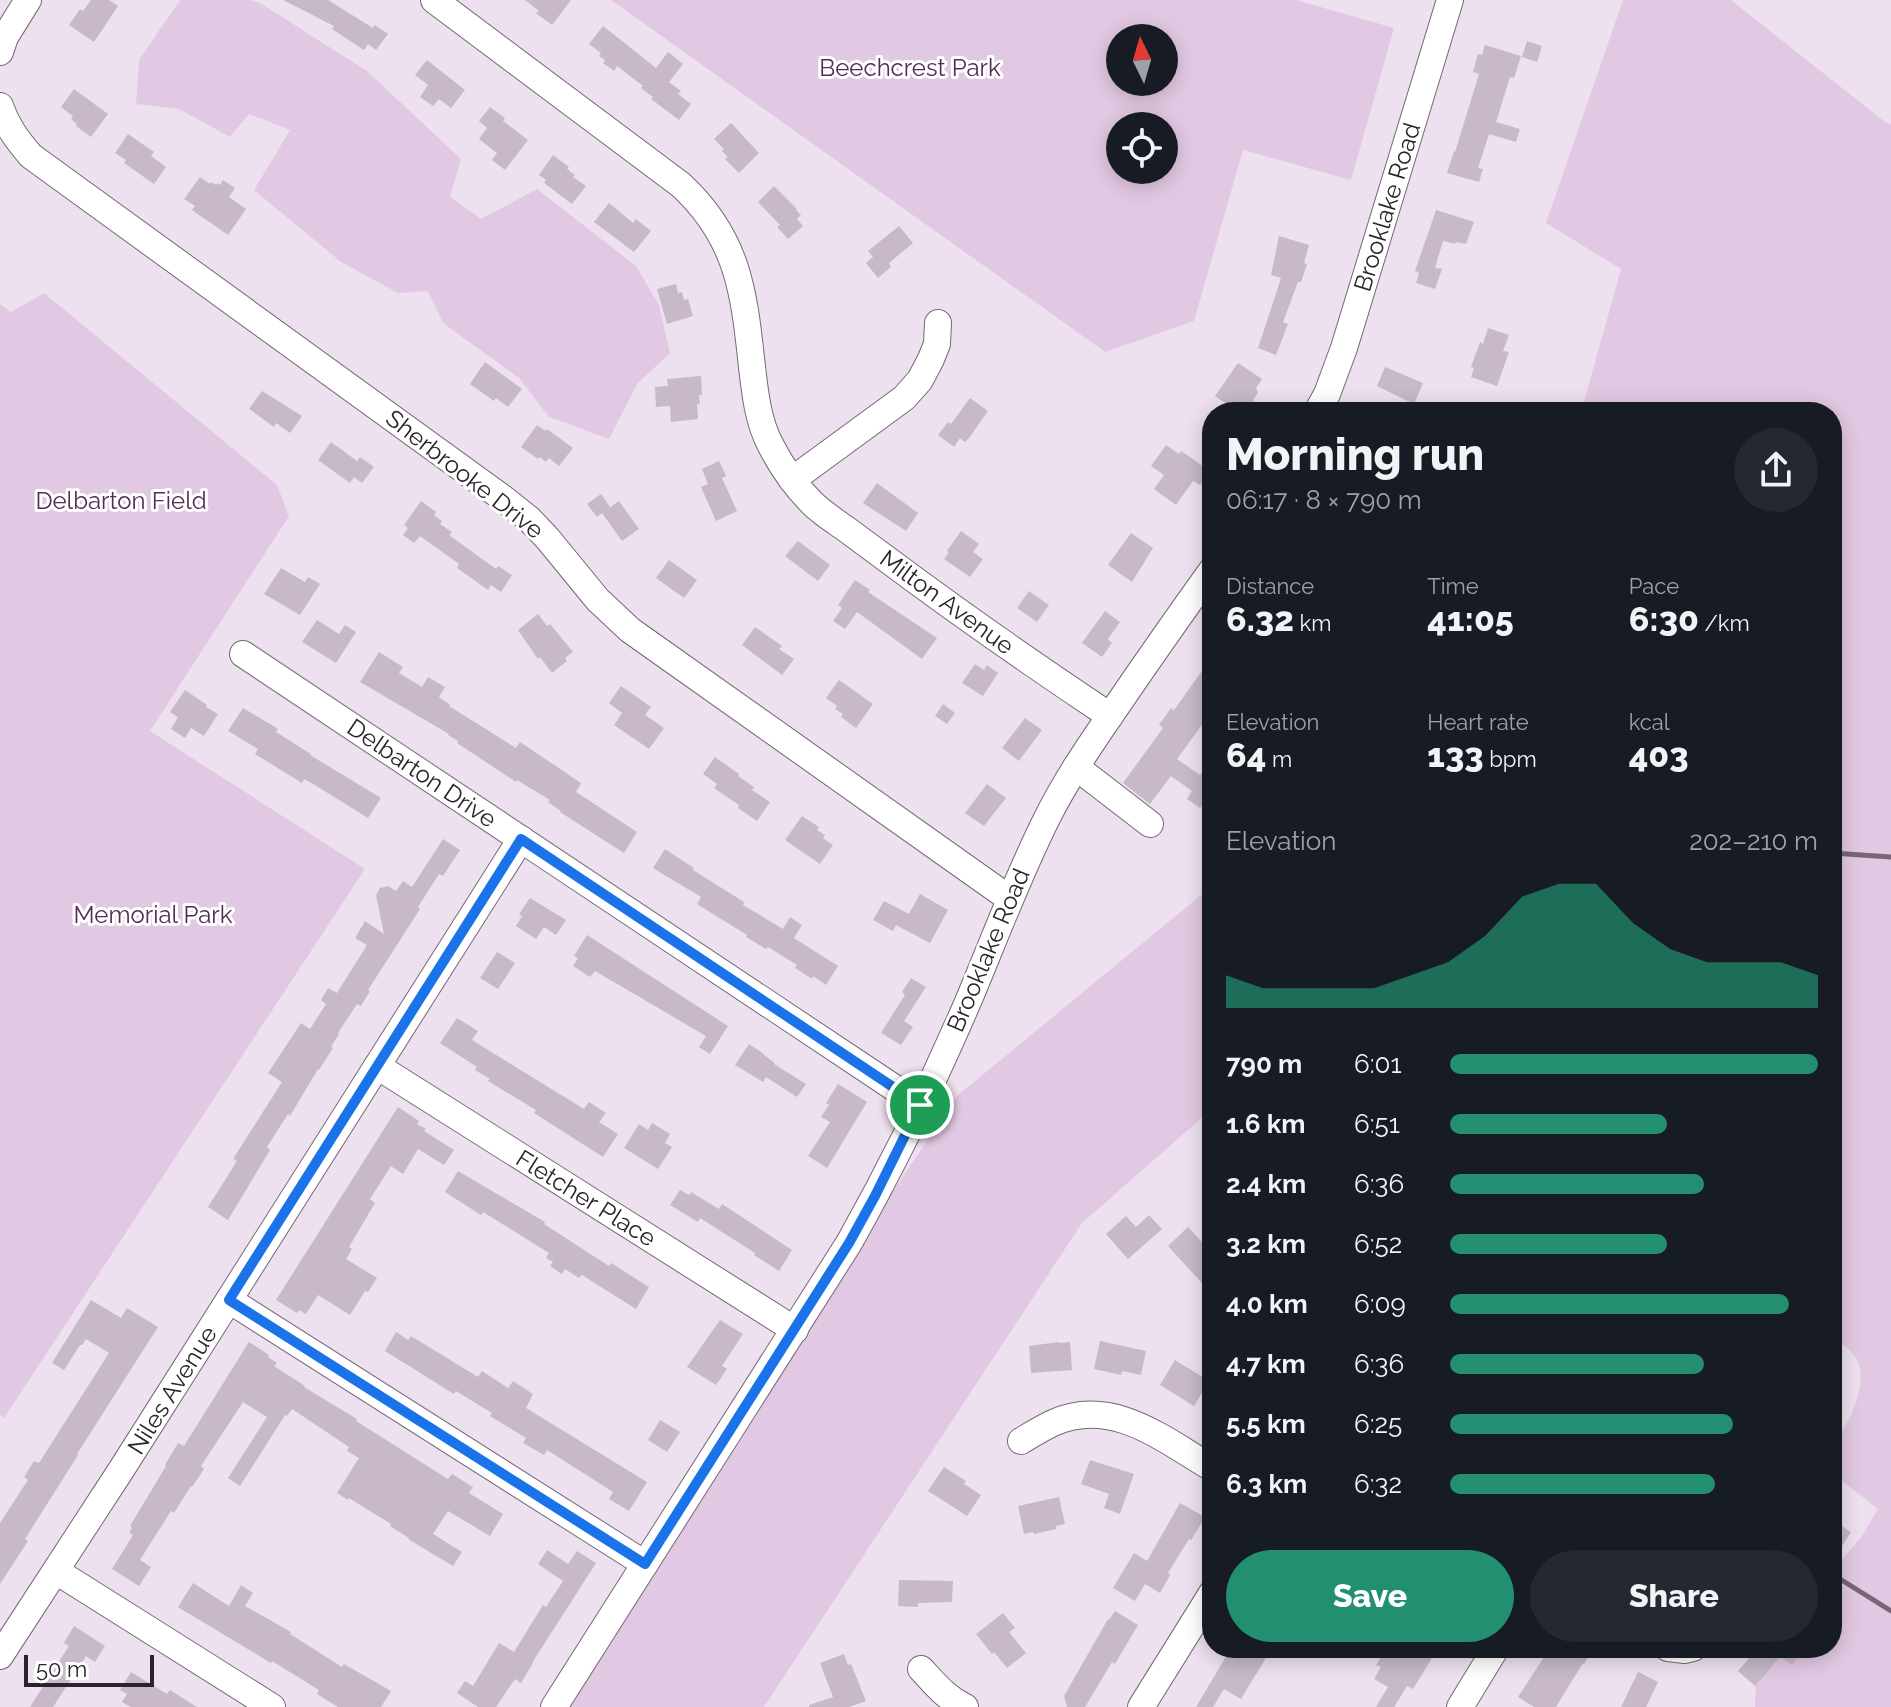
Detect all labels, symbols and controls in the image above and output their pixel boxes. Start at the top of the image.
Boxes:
north arrow [1106,24,1178,96]
map controls [1106,24,1178,184]
park label: Beechcrest Park [819,53,1001,82]
button: locate [1106,112,1178,184]
street label: Brooklake Road [1348,119,1426,295]
street label: Sherbrooke Drive [380,403,550,545]
button: share [1734,428,1818,512]
text: Morning run [1226,429,1484,480]
text: 06:17 · 8 × 790 m [1226,485,1422,515]
park label: Delbarton Field [35,486,207,515]
street label: Milton Avenue [874,544,1020,660]
text: Distance [1226,573,1314,599]
text: Time [1427,573,1479,599]
text: Pace [1629,573,1679,599]
text: 6.32 [1226,599,1294,639]
text: 41:05 [1427,599,1514,639]
text: 6:30 [1629,599,1699,639]
text: km [1294,610,1331,636]
text: /km [1699,610,1750,636]
text: Elevation [1226,709,1319,735]
text: Heart rate [1427,709,1529,735]
text: kcal [1629,709,1670,735]
street label: Delbarton Drive [342,712,502,834]
text: 64 [1226,735,1266,775]
text: 133 [1427,735,1484,775]
text: 403 [1629,735,1689,775]
text: m [1266,746,1292,772]
text: bpm [1484,746,1537,772]
text: Elevation [1226,826,1336,856]
text: 202–210 m [1689,826,1818,856]
street label: Brooklake Road [941,864,1035,1036]
park label: Memorial Park [74,900,233,929]
text: 790 m [1226,1049,1302,1079]
text: 6:01 [1354,1049,1402,1079]
pin [886,1071,954,1139]
icon: arrive [898,1083,942,1127]
text: 1.6 km [1226,1109,1305,1139]
text: 6:51 [1354,1109,1400,1139]
street label: Fletcher Place [511,1143,661,1253]
text: 2.4 km [1226,1169,1306,1199]
text: 6:36 [1354,1169,1404,1199]
text: 3.2 km [1226,1229,1306,1259]
text: 6:52 [1354,1229,1402,1259]
text: 4.0 km [1226,1289,1308,1319]
text: 6:09 [1354,1289,1406,1319]
street label: Niles Avenue [121,1321,223,1459]
text: 4.7 km [1226,1349,1306,1379]
text: 6:36 [1354,1349,1404,1379]
text: 5.5 km [1226,1409,1306,1439]
text: 6:25 [1354,1409,1402,1439]
text: 6.3 km [1226,1469,1307,1499]
text: 6:32 [1354,1469,1402,1499]
button: Save [1226,1550,1514,1642]
button: Share [1530,1550,1818,1642]
scale bar [24,1651,154,1687]
text: 50 m [36,1656,87,1682]

